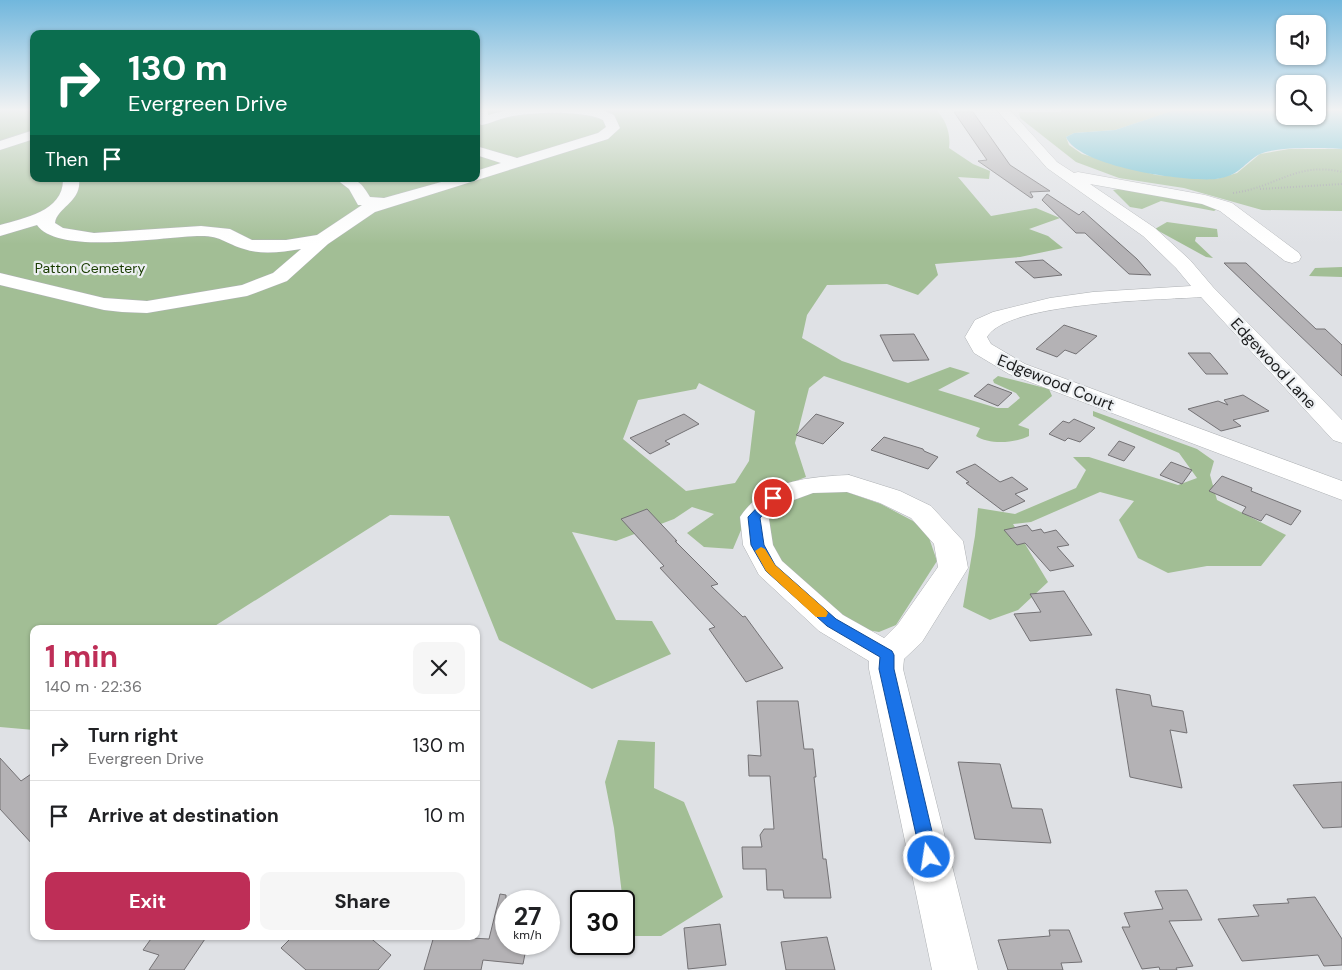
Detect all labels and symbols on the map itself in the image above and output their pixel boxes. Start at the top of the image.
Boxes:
park label: Patton Cemetery [35,259,145,277]
street label: Edgewood Lane [1226,313,1321,413]
street label: Edgewood Court [994,350,1117,415]
pin [752,477,794,519]
position arrow [902,830,954,882]
speed limit sign: 30 [570,890,635,955]

